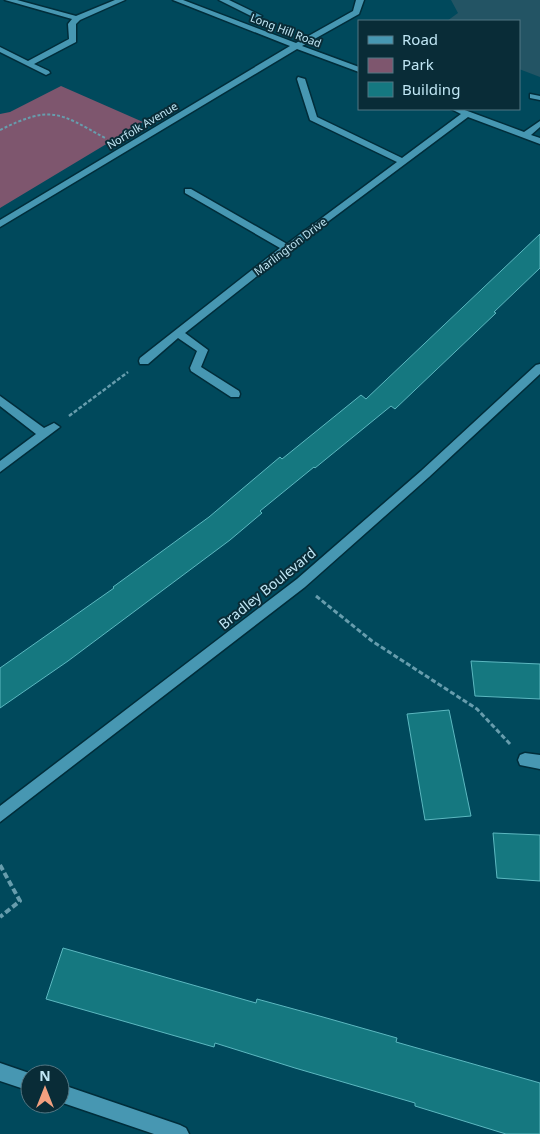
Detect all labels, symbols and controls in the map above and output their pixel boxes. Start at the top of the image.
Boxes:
street label: Long Hill Road [248,10,324,50]
legend [358,20,520,110]
text: Road [402,29,438,49]
text: Park [402,54,434,74]
text: Building [402,79,460,99]
street label: Norfolk Avenue [104,98,180,152]
street label: Marlington Drive [251,214,329,278]
street label: Bradley Boulevard [215,543,319,633]
north arrow [20,1064,70,1114]
text: N [39,1066,51,1085]

